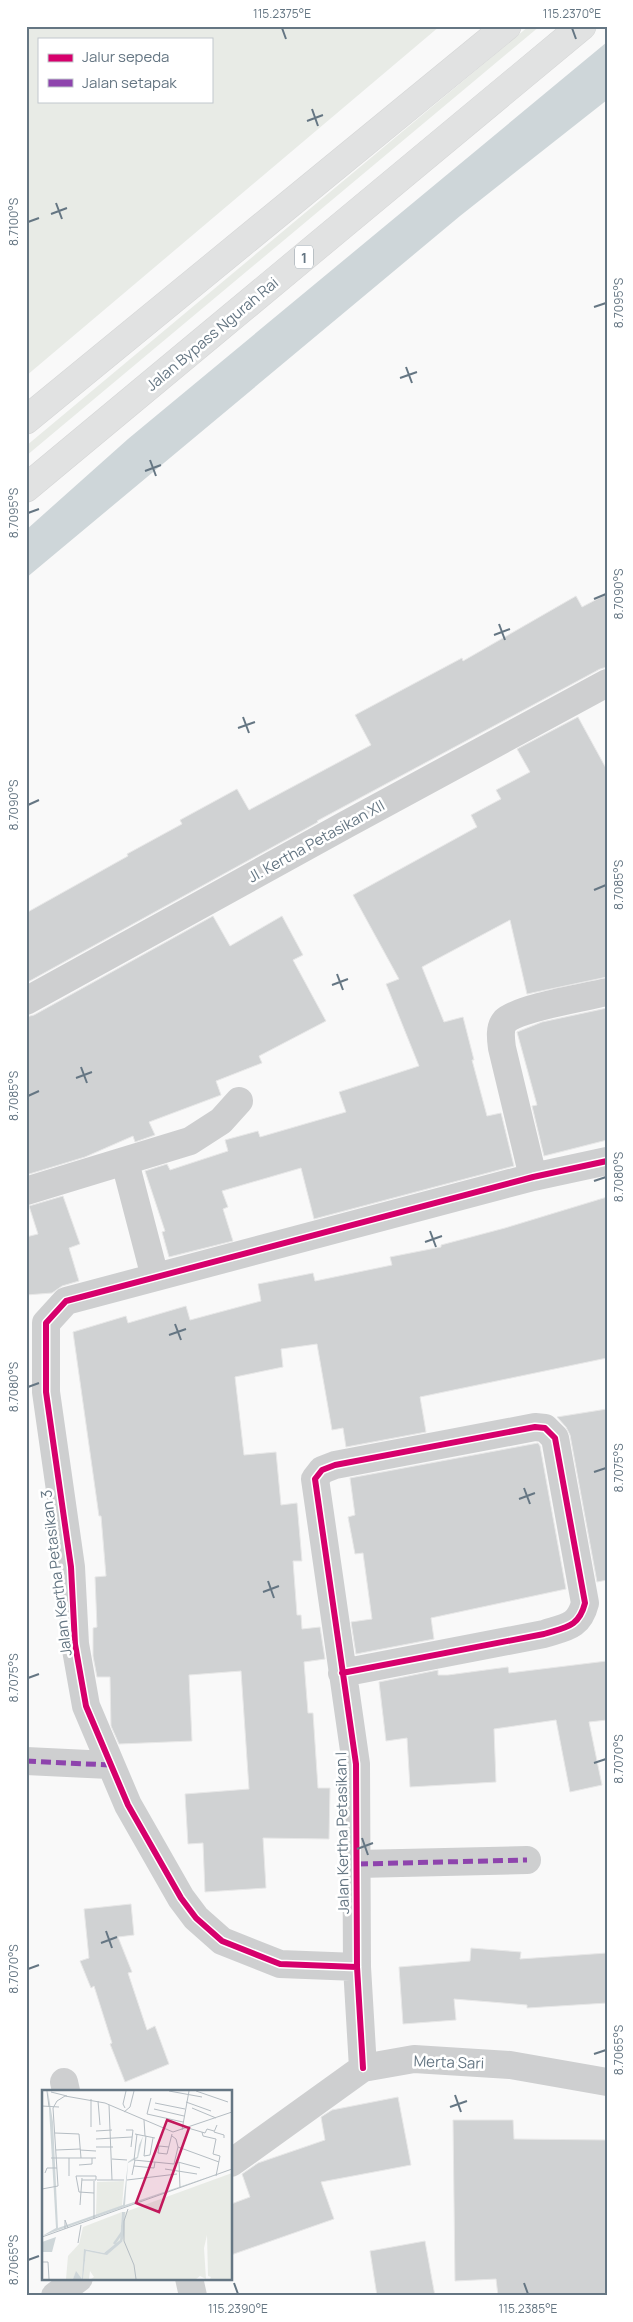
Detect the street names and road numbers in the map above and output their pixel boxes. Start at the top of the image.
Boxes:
road number: 1 [295,246,313,268]
street label: Jalan Bypass Ngurah Rai [141,272,283,396]
street label: Jl. Kertha Petasikan XII [244,795,388,887]
street label: Jalan Kertha Petasikan 3 [35,1489,77,1657]
street label: Jalan Kertha Petasikan I [330,1752,354,1914]
street label: Merta Sari [413,2050,485,2074]

